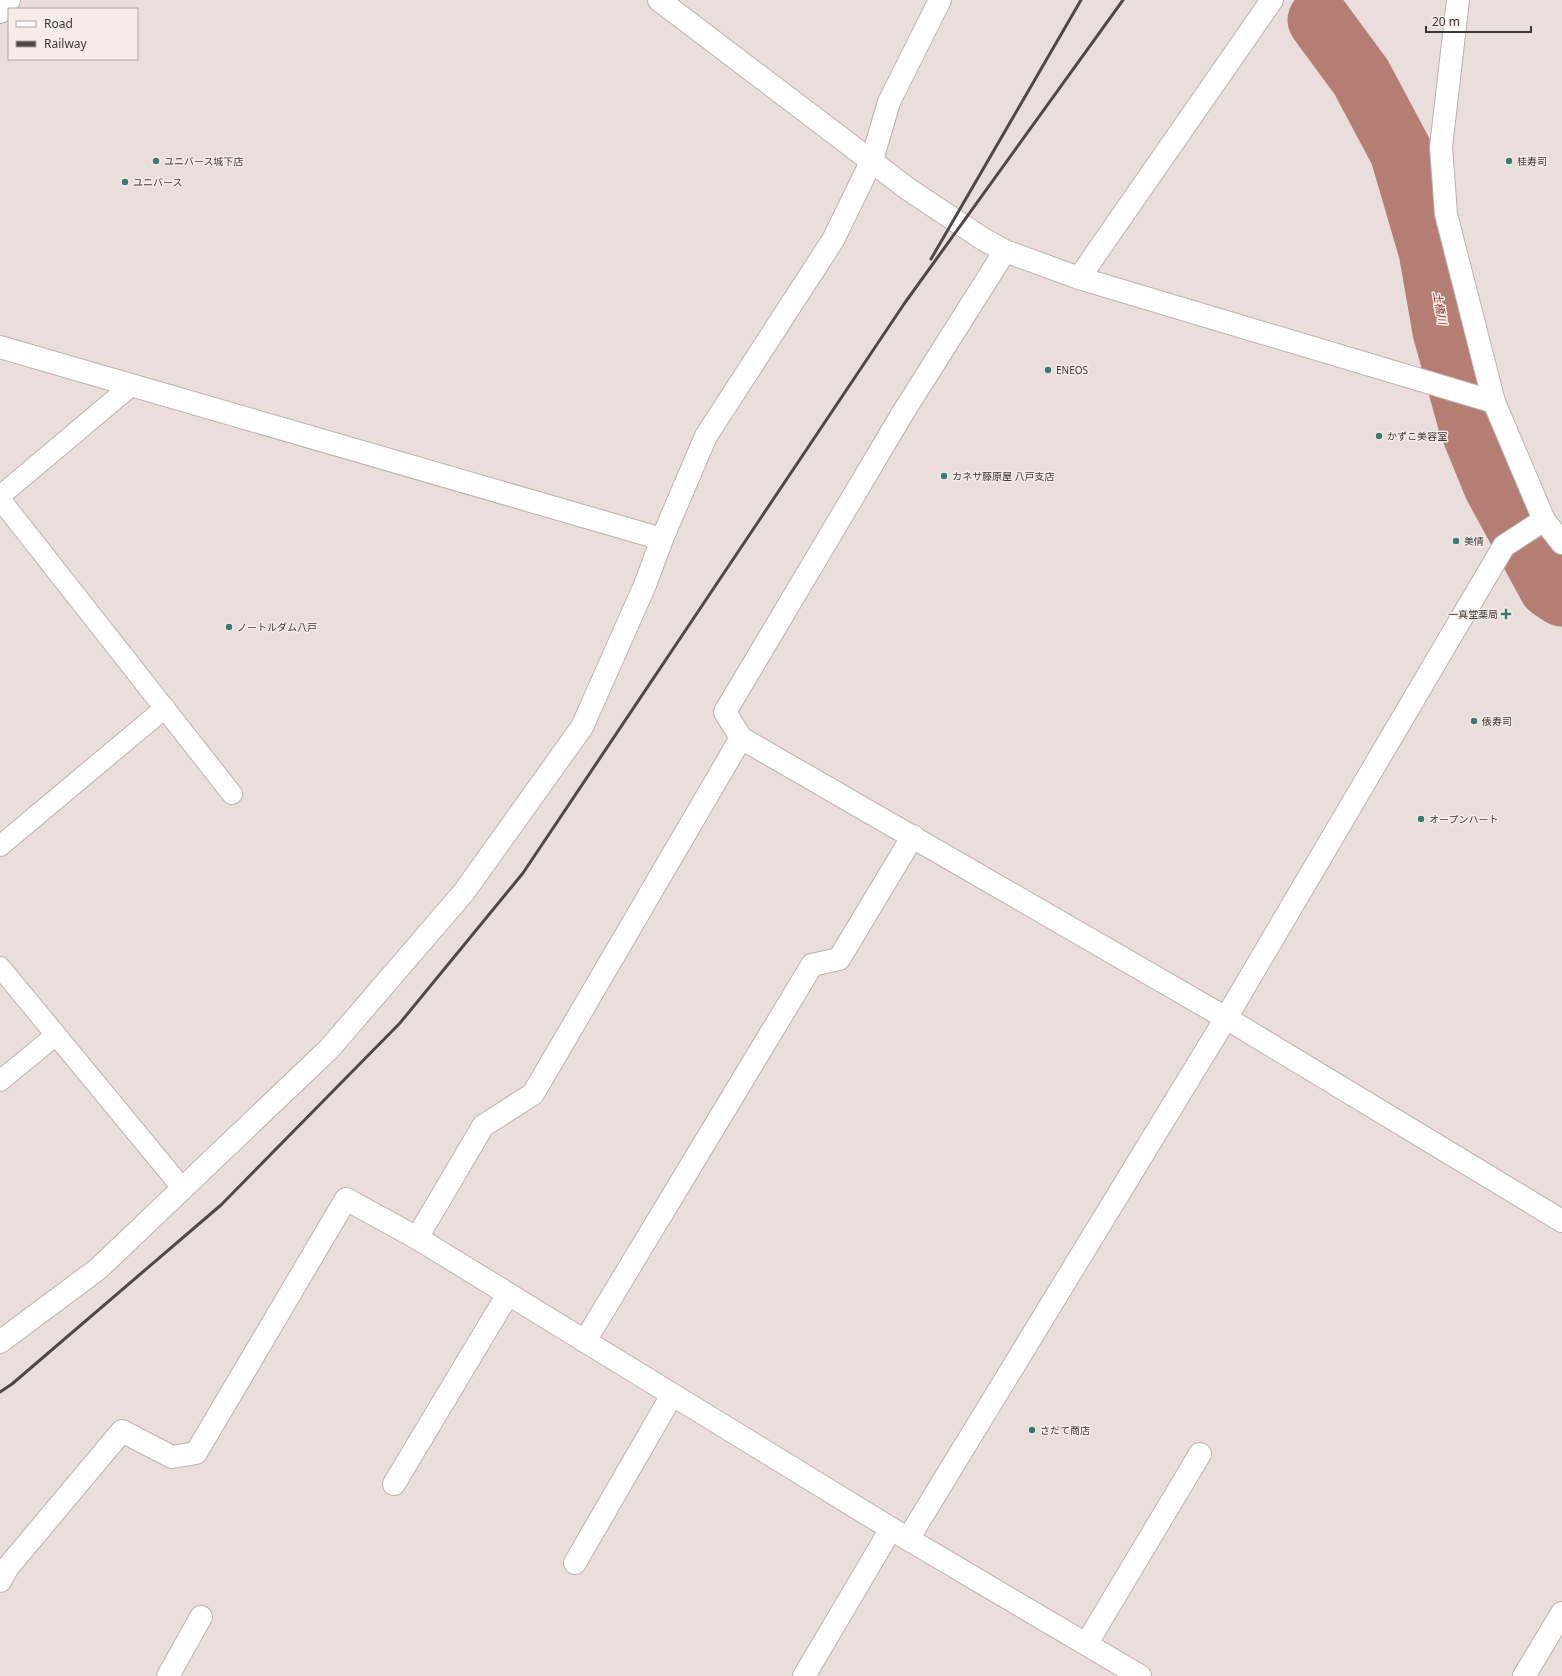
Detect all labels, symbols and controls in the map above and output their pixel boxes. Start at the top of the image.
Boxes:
legend [8,8,138,60]
scale bar [1426,8,1531,34]
text: 20 m [1432,13,1460,30]
text: Road [44,15,73,32]
text: Railway [44,35,88,52]
place label: ユニバース城下店 [164,154,244,168]
place label: 桂寿司 [1517,154,1547,168]
marker: ユニバース城下店 [151,156,161,166]
marker: 桂寿司 [1504,156,1514,166]
place label: ユニバース [133,175,183,189]
marker: ユニバース [120,177,130,187]
water label: 土橋川 [1430,290,1451,326]
place label: ENEOS [1056,363,1089,377]
marker: ENEOS [1043,365,1053,375]
place label: かずこ美容室 [1387,429,1447,443]
marker: かずこ美容室 [1374,431,1384,441]
place label: カネサ藤原屋 八戸支店 [952,469,1055,483]
marker: カネサ藤原屋 八戸支店 [939,471,949,481]
place label: 美情 [1464,534,1484,548]
marker: 美情 [1451,536,1461,546]
place label: 一真堂薬局 [1448,607,1498,621]
marker: 一真堂薬局 [1501,609,1511,619]
place label: ノートルダム八戸 [237,620,317,634]
marker: ノートルダム八戸 [224,622,234,632]
place label: 俵寿司 [1481,714,1512,728]
marker: 俵寿司 [1469,716,1479,726]
place label: オープンハート [1429,812,1498,826]
marker: オープンハート [1416,814,1426,824]
place label: さだて商店 [1040,1423,1090,1437]
marker: さだて商店 [1027,1425,1037,1435]

